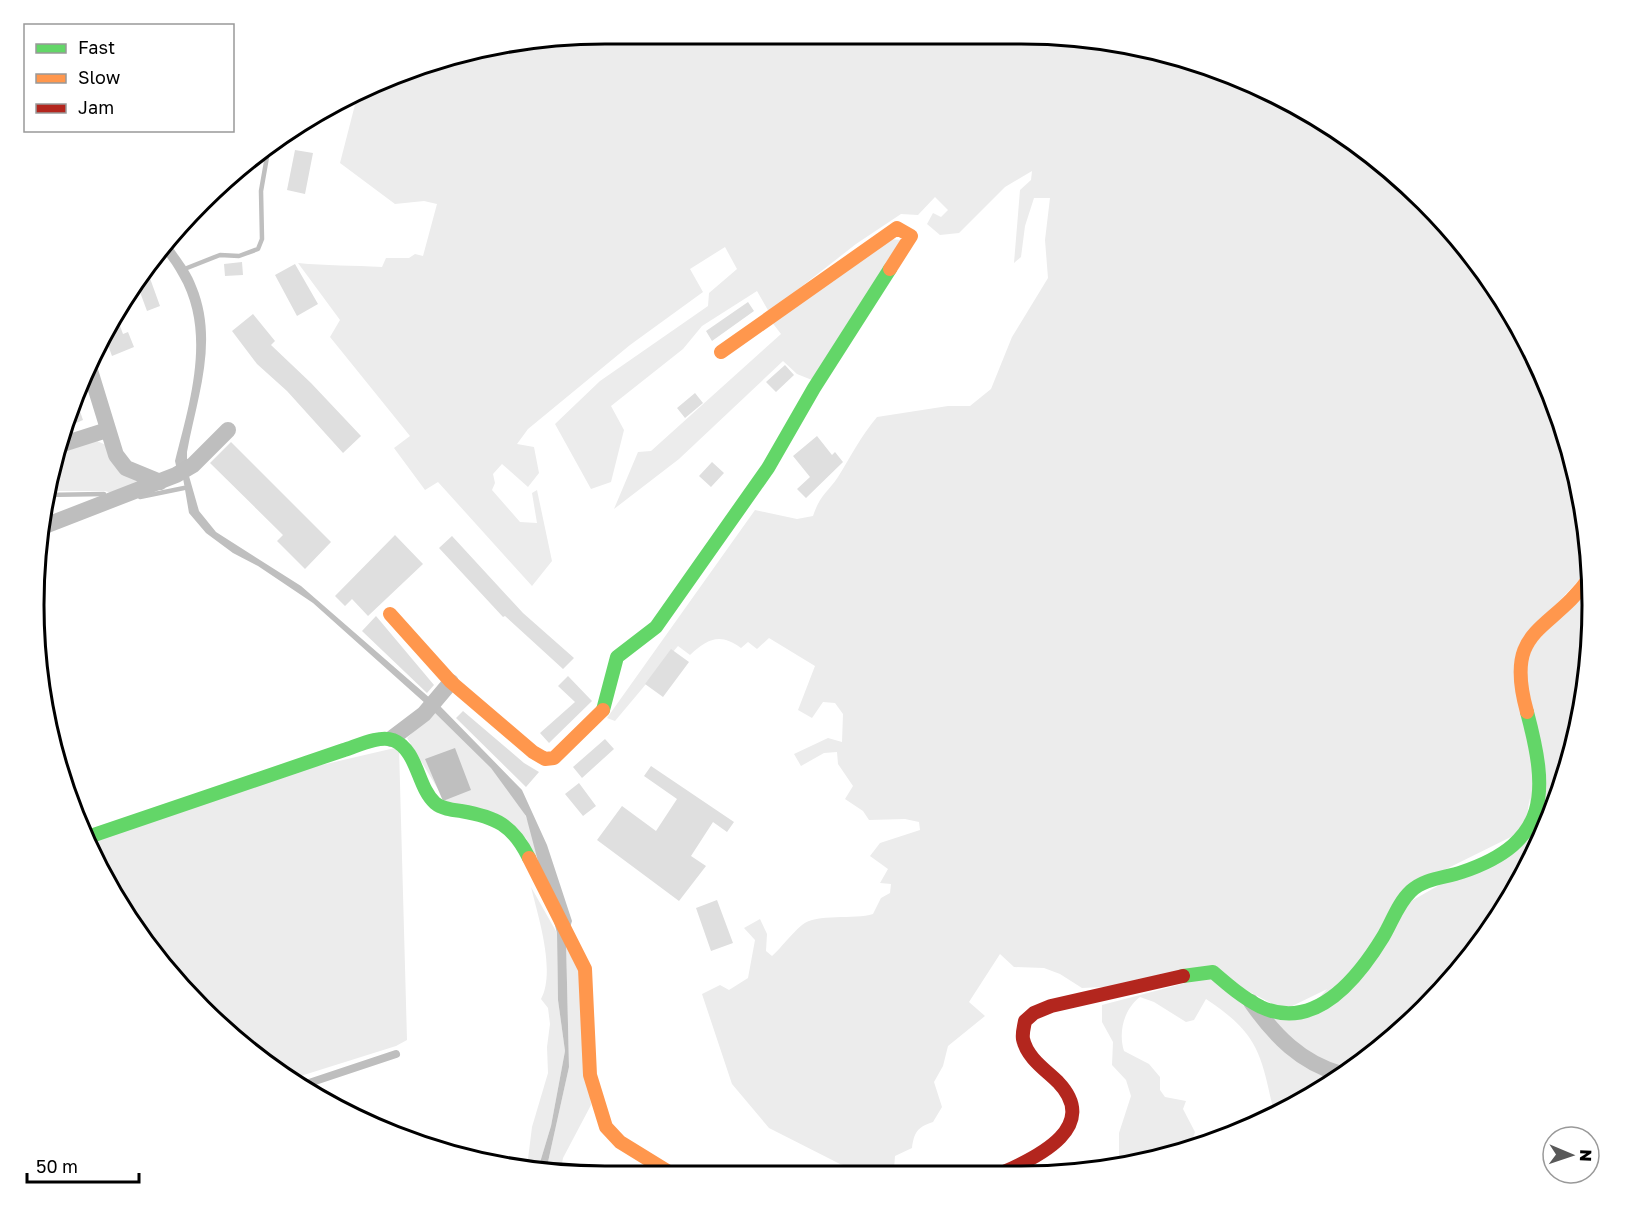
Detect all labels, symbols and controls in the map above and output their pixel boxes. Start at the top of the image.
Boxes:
legend [24,24,234,132]
text: Fast [78,36,115,58]
text: Slow [78,66,121,88]
text: Jam [78,96,114,118]
north arrow [1541,1125,1601,1185]
scale bar [27,1146,140,1184]
text: N [1576,1149,1596,1162]
text: 50 m [36,1155,78,1177]

